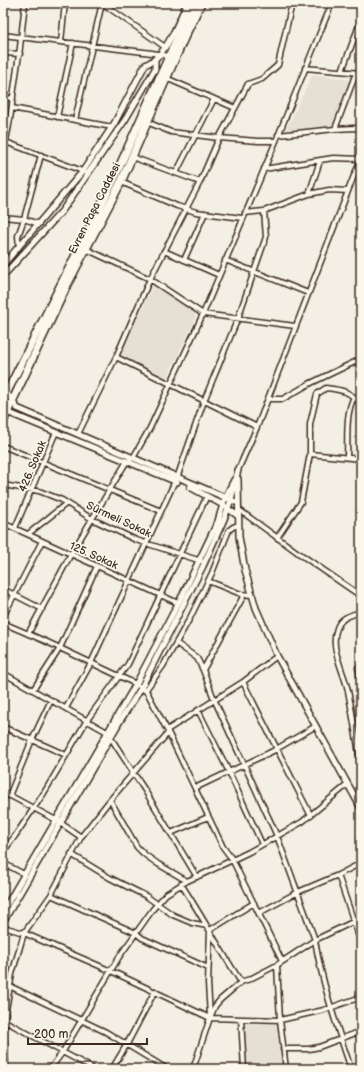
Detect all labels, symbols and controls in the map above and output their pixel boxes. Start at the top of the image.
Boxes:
street label: Evren Paşa Caddesi [66,160,123,256]
street label: 426. Sokak [16,438,49,494]
street label: Sürmeli Sokak [84,499,154,540]
street label: 125. Sokak [68,539,121,572]
scale bar [28,1020,147,1046]
text: 200 m [34,1027,68,1042]

